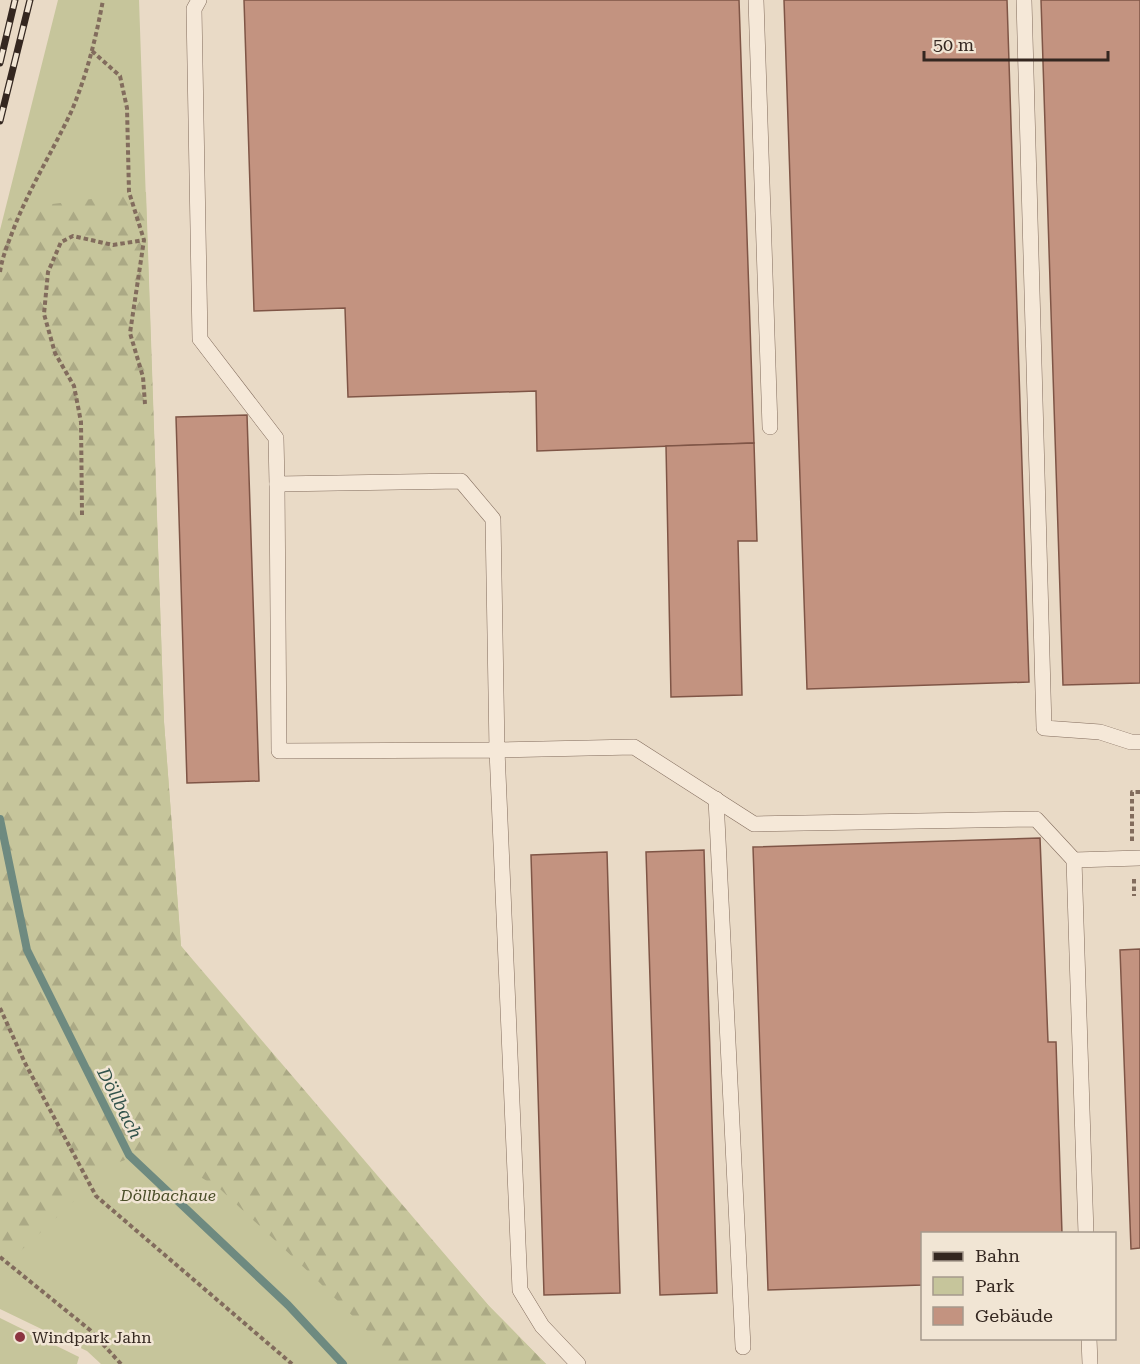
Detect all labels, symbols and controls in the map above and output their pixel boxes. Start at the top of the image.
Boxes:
scale bar [924,24,1108,62]
text: 50 m [933,34,974,55]
water label: Döllbach [93,1063,147,1142]
park label: Döllbachaue [119,1186,216,1205]
legend [921,1232,1116,1340]
text: Bahn [975,1245,1020,1266]
text: Park [975,1275,1015,1296]
text: Gebäude [975,1305,1053,1326]
place label: Windpark Jahn [32,1328,152,1347]
marker: Windpark Jahn [13,1330,27,1344]

